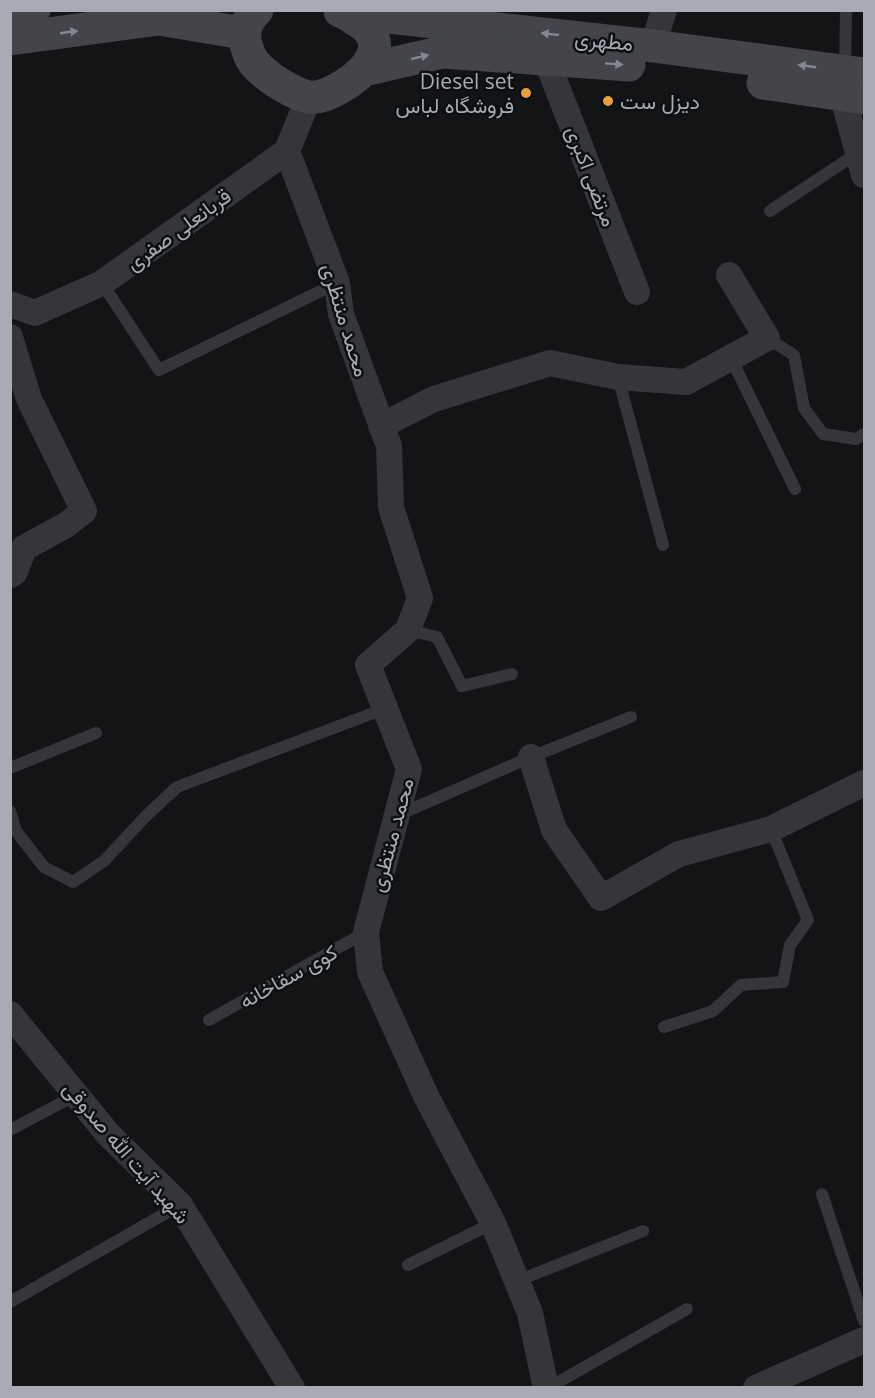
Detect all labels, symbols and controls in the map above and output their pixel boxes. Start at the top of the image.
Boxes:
street label: مطهری [573,23,635,57]
one-way arrow [59,27,78,36]
one-way arrow [541,30,560,39]
one-way arrow [411,52,430,61]
one-way arrow [605,59,624,68]
one-way arrow [797,61,816,71]
place label: Diesel set فروشگاه لباس [396,67,514,119]
marker: Diesel set فروشگاه لباس [519,86,533,100]
place label: دیزل ست [620,87,700,115]
marker: دیزل ست [601,94,615,108]
street label: مرتضی اکبری [560,122,624,230]
street label: قربانعلی صفری [120,181,236,277]
street label: محمد منتظری [315,260,377,380]
street label: محمد منتظری [362,775,420,895]
street label: کوی سقاخانه [234,938,342,1014]
street label: شهید آیت الله صدوقی [57,1075,197,1229]

